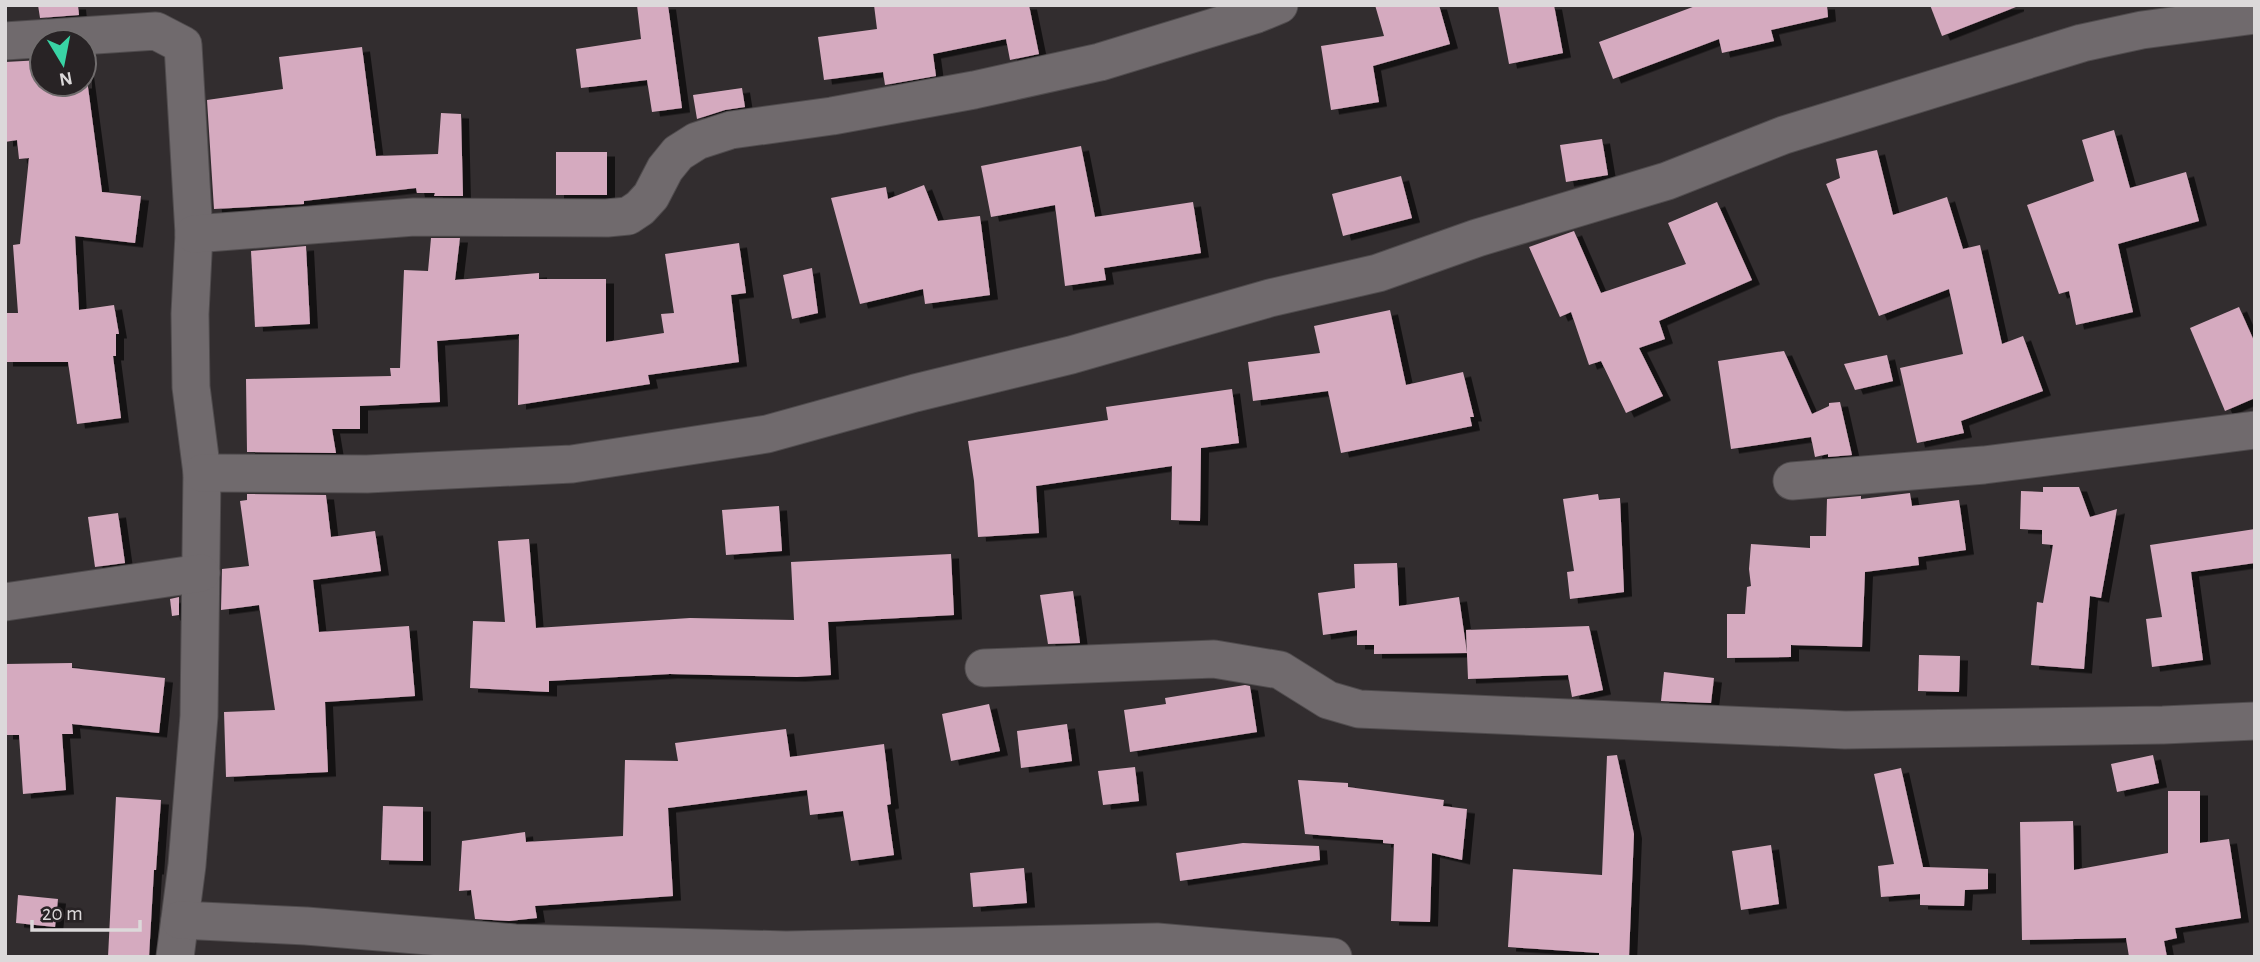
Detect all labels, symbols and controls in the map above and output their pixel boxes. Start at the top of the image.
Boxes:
north arrow [28,28,98,98]
text: N [58,68,74,89]
scale bar [32,888,140,932]
text: 20 m [42,903,83,924]

